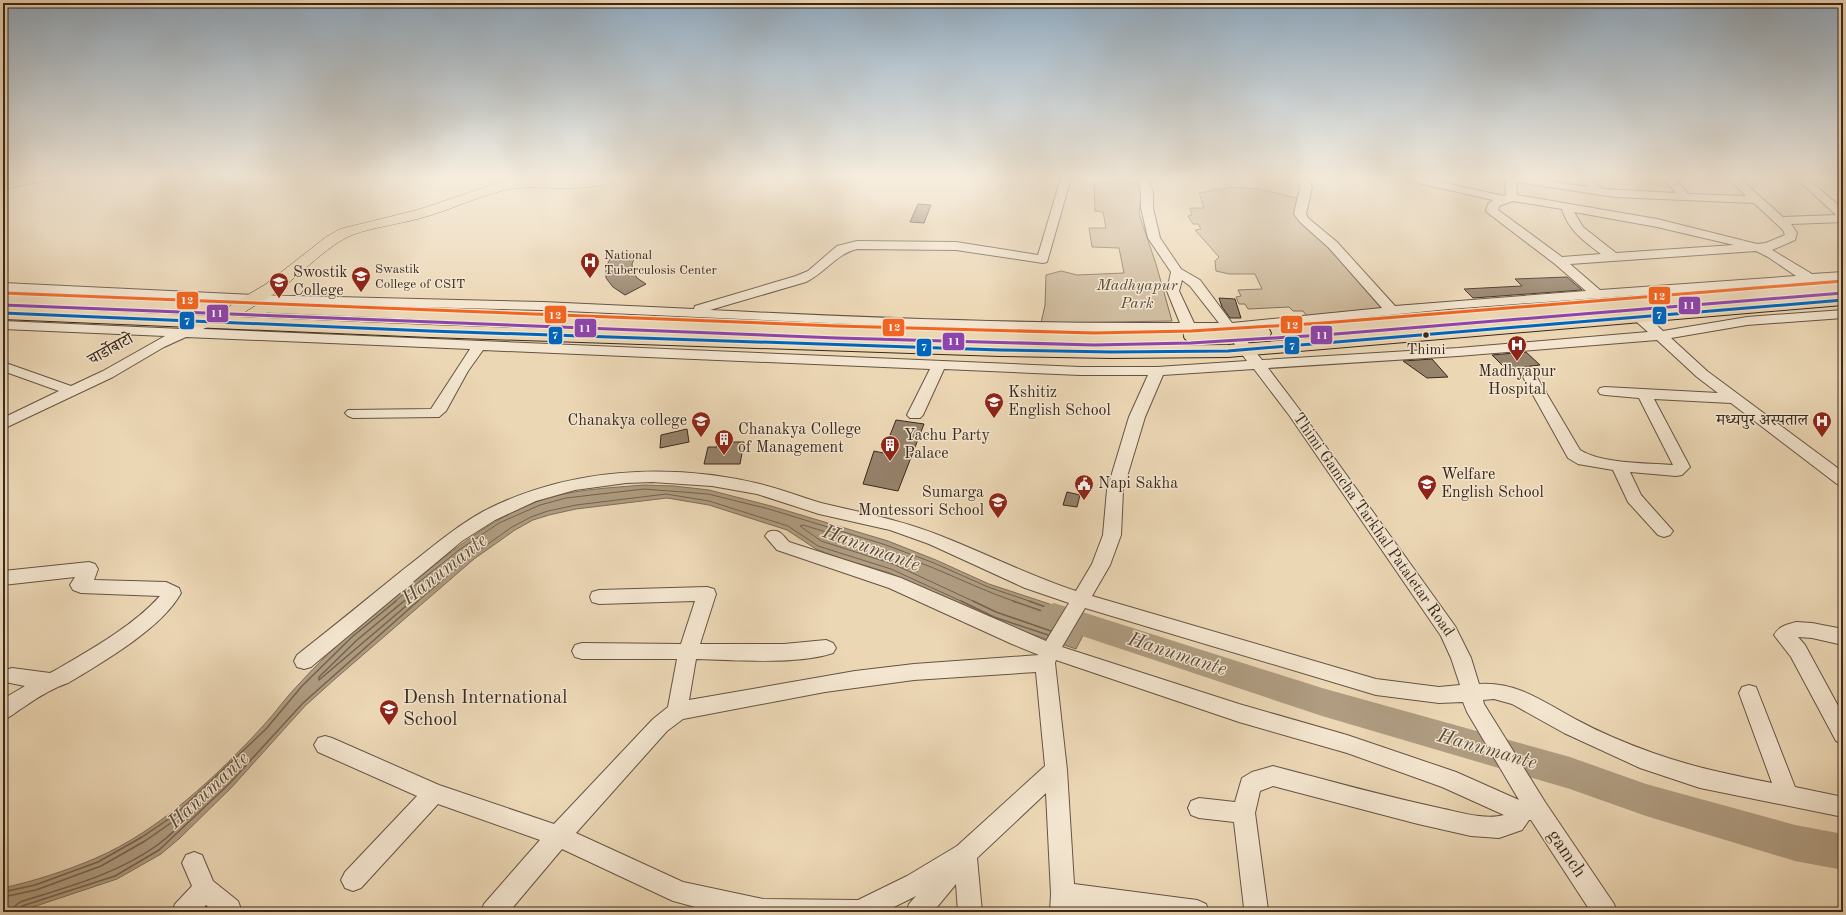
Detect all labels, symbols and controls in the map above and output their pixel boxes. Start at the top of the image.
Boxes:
place label: National Tuberculosis Center [604,249,717,277]
hospital icon: National Tuberculosis Center [579,251,601,279]
place label: Swastik College of CSIT [375,263,465,291]
place label: Swostik College [293,265,348,299]
school or university icon: Swastik College of CSIT [350,265,372,293]
school or university icon: Swostik College [268,271,290,299]
park label: Madhyapur Park [1096,278,1179,312]
line badge: 12 [1648,286,1671,305]
line badge: 12 [176,291,199,310]
text: 12 [1653,292,1665,303]
text: 12 [181,296,193,307]
line badge: 11 [1678,296,1701,315]
text: 11 [1683,301,1695,312]
line badge: 11 [206,304,229,323]
line badge: 12 [544,305,567,324]
line badge: 7 [1652,306,1667,325]
text: 11 [211,309,223,320]
line badge: 7 [179,311,195,330]
text: 12 [549,311,561,322]
text: 7 [1656,311,1662,322]
line badge: 12 [1280,315,1303,334]
text: 7 [184,317,190,328]
line badge: 11 [574,318,597,338]
line badge: 12 [882,318,905,337]
text: 12 [1286,321,1298,332]
text: 12 [888,323,900,334]
text: 11 [579,324,591,335]
line badge: 11 [1310,325,1333,345]
line badge: 7 [548,326,563,345]
street label: चार्डोबाटो [83,328,137,369]
marker: Thimi [1421,330,1431,340]
text: 7 [552,331,558,342]
text: 11 [1316,331,1328,342]
line badge: 11 [942,332,965,351]
hospital icon: Madhyapur Hospital [1506,334,1528,362]
line badge: 7 [1284,336,1300,355]
text: 11 [948,337,960,348]
line badge: 7 [916,338,932,357]
text: 7 [1289,342,1295,353]
text: 7 [921,343,927,354]
place label: Thimi [1407,343,1445,358]
place label: Madhyapur Hospital [1478,364,1556,398]
place label: Kshitiz English School [1008,385,1111,419]
school or university icon: Kshitiz English School [983,391,1005,419]
school or university icon: Chanakya college [690,410,712,438]
street label: Thimi Gamcha Tarkhal Pataletar Road [1289,410,1457,640]
hospital icon: मध्यपुर अस्पताल [1811,410,1833,438]
place label: Chanakya college [568,413,687,429]
place label: मध्यपुर अस्पताल [1715,413,1810,429]
place label: Chanakya College of Management [738,422,861,456]
building icon: Chanakya College of Management [713,428,735,456]
place label: Yachu Party Palace [904,428,990,462]
building icon: Yachu Party Palace [879,434,901,462]
place label: Welfare English School [1441,467,1544,501]
public building icon: Napi Sakha [1073,473,1095,501]
school or university icon: Welfare English School [1416,473,1438,501]
place label: Napi Sakha [1098,476,1178,492]
place label: Sumarga Montessori School [858,485,984,519]
school or university icon: Sumarga Montessori School [987,491,1009,519]
water label: Hanumante [818,522,923,576]
water label: Hanumante [398,531,492,610]
water label: Hanumante [1124,629,1229,680]
place label: Densh International School [403,689,567,730]
school or university icon: Densh International School [378,698,400,726]
water label: Hanumante [1434,726,1539,774]
water label: Hanumante [164,749,253,834]
street label: gamch [1543,827,1589,881]

